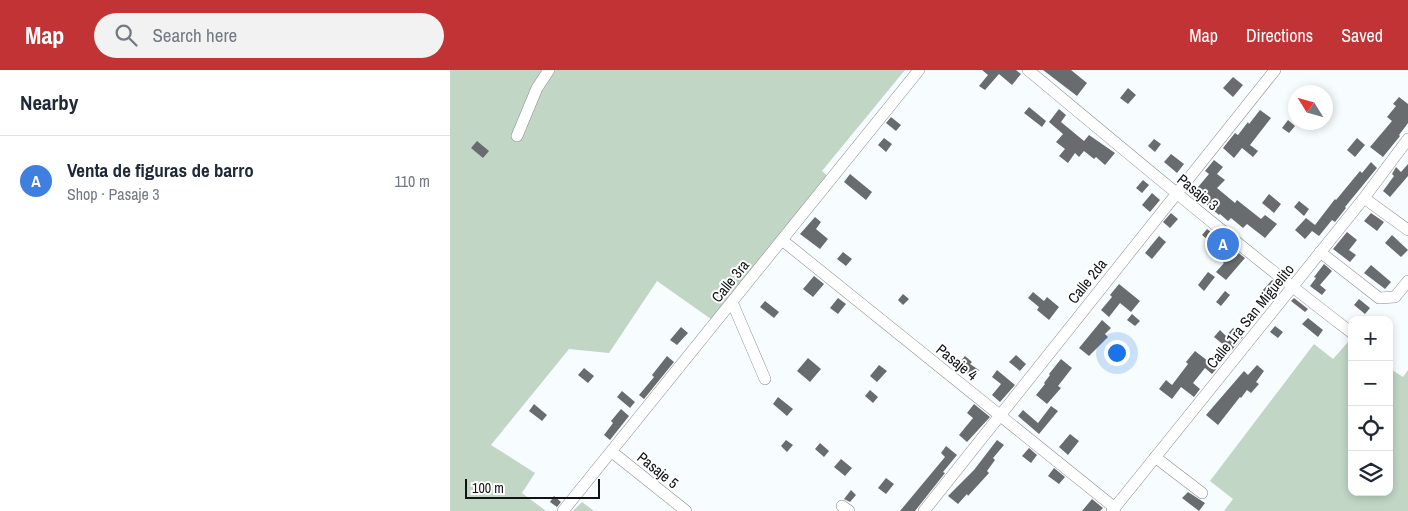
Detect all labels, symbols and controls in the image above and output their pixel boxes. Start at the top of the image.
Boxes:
search box [94,13,444,58]
text: Map [25,19,64,51]
icon: search [112,21,140,49]
text: Search here [152,22,237,48]
text: Map [1189,23,1218,48]
text: Directions [1246,23,1313,48]
text: Saved [1341,23,1383,48]
north arrow [1288,85,1333,130]
text: Nearby [20,88,78,117]
text: Venta de figuras de barro [67,157,254,183]
street label: Pasaje 3 [1173,169,1223,215]
text: A [31,170,41,192]
text: 110 m [394,170,430,192]
text: Shop · Pasaje 3 [67,183,160,205]
pin: A [1207,225,1239,263]
street label: Calle 2da [1062,254,1112,308]
street label: Calle 3ra [706,255,754,307]
street label: Calle 1ra San Miguelito [1201,259,1299,373]
map controls [1348,316,1393,496]
button: + [1348,316,1393,361]
street label: Pasaje 4 [932,339,982,385]
your location [1104,340,1130,366]
button: − [1348,361,1393,406]
button: locate [1348,406,1393,451]
street label: Pasaje 5 [633,447,683,493]
button: layers [1348,451,1393,496]
scale bar [465,476,600,499]
text: 100 m [472,479,504,497]

